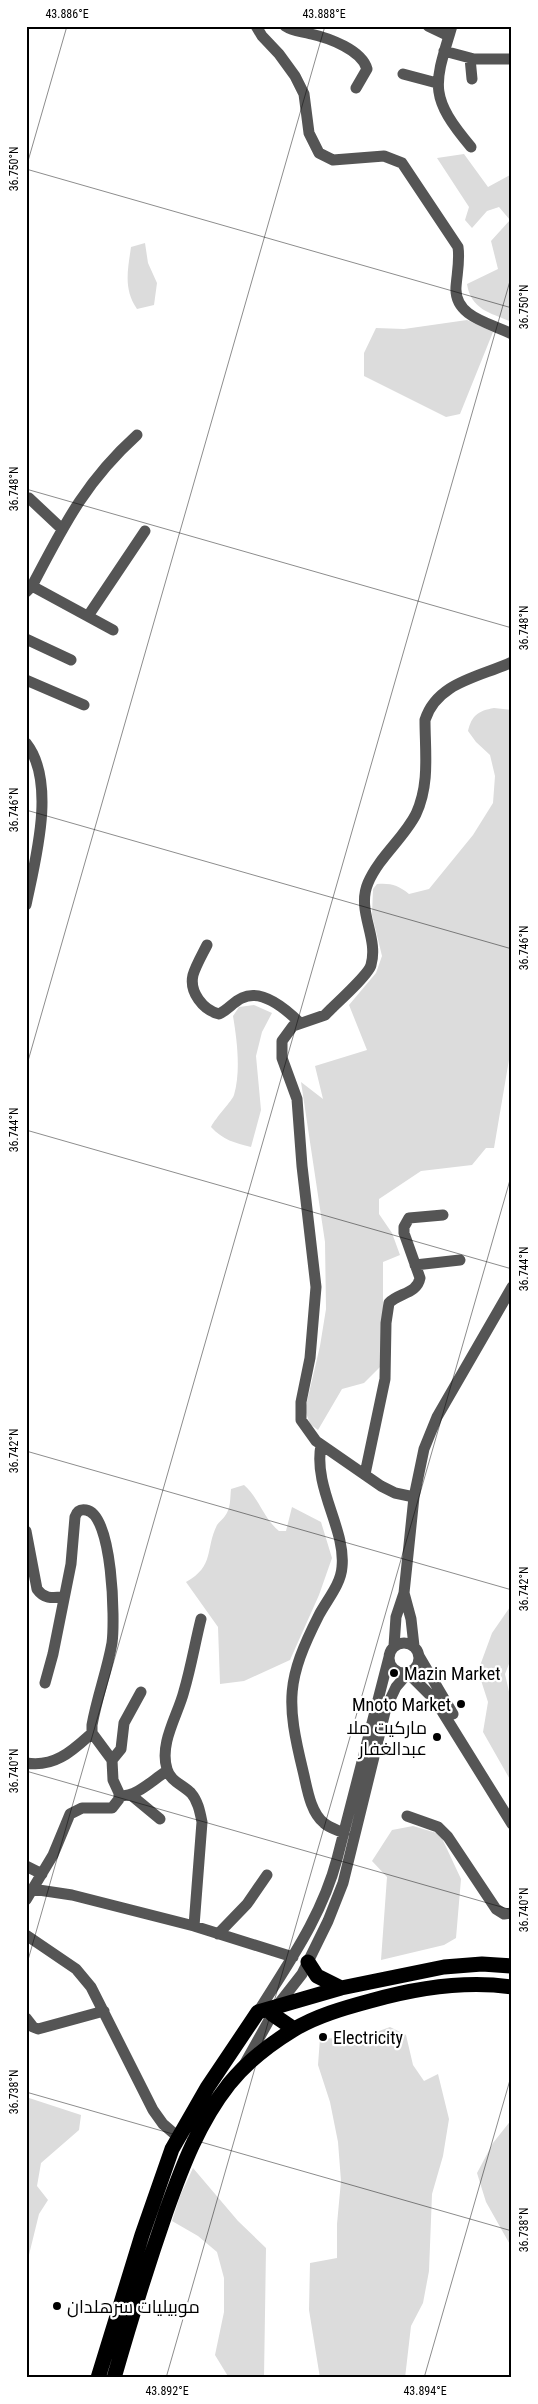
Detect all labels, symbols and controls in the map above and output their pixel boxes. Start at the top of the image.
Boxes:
text: 43.886°E [45,7,89,21]
text: 43.888°E [302,7,346,21]
text: 36.750°N [7,147,21,191]
text: 36.750°N [517,285,531,329]
text: 36.748°N [7,467,21,511]
text: 36.748°N [517,606,531,650]
text: 36.746°N [7,788,21,832]
text: 36.746°N [517,926,531,970]
text: 36.744°N [7,1108,21,1152]
text: 36.744°N [517,1247,531,1291]
text: 36.742°N [7,1429,21,1473]
text: 36.742°N [517,1567,531,1611]
place label: Mazin Market [404,1663,501,1684]
marker: Mazin Market [388,1667,400,1679]
place label: Mnoto Market [352,1694,451,1715]
marker: Mnoto Market [455,1698,467,1710]
place label: ماركيت ملا عبدالغفار [346,1717,427,1760]
marker: ماركيت ملا عبدالغفار [431,1731,443,1743]
text: 36.740°N [7,1749,21,1793]
text: 36.740°N [517,1888,531,1932]
place label: Electricity [333,2027,404,2048]
marker: Electricity [317,2031,329,2043]
text: 36.738°N [7,2070,21,2114]
text: 36.738°N [517,2208,531,2252]
place label: موبيليات سرهلدان [67,2296,200,2318]
marker: موبيليات سرهلدان [51,2300,63,2312]
text: 43.892°E [145,2384,189,2398]
text: 43.894°E [403,2384,447,2398]

